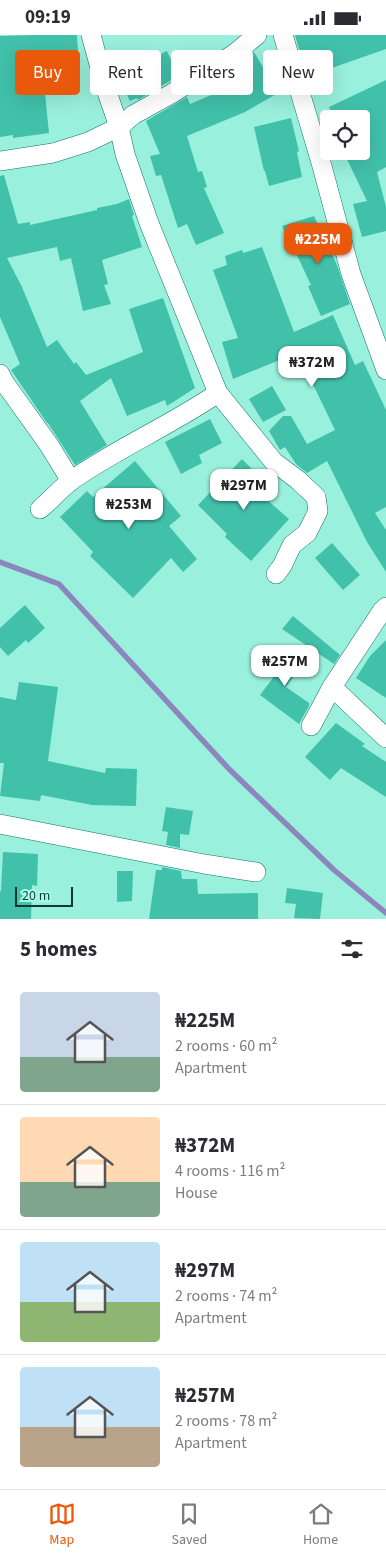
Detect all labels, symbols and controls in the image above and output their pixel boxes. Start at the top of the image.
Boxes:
text: 09:19 [25,4,71,31]
chip: Buy [15,50,80,95]
chip: Rent [90,50,161,95]
chip: Filters [171,50,253,95]
chip: New [263,50,333,95]
map controls [320,110,370,160]
button: locate [320,110,370,160]
pin: ₦225M [283,223,353,265]
text: ₦225M [295,228,341,250]
pin: ₦372M [277,345,347,388]
text: ₦372M [289,351,335,373]
pin: ₦297M [209,469,279,511]
text: ₦297M [221,474,267,496]
pin: ₦253M [94,487,164,530]
text: ₦253M [106,493,152,515]
pin: ₦257M [250,645,320,687]
text: ₦257M [262,650,308,672]
scale bar [15,884,72,907]
text: 20 m [22,886,50,906]
text: 5 homes [20,934,97,964]
icon: filters [338,935,366,963]
text: ₦225M [175,1005,235,1035]
icon: home [60,1012,120,1072]
text: 2 rooms · 60 m² [175,1035,277,1057]
text: Apartment [175,1057,247,1079]
text: ₦372M [175,1130,235,1160]
icon: home [60,1137,120,1197]
text: 4 rooms · 116 m² [175,1160,285,1182]
text: House [175,1182,217,1204]
text: ₦297M [175,1255,235,1285]
icon: home [60,1262,120,1322]
text: 2 rooms · 74 m² [175,1285,277,1307]
text: Apartment [175,1307,247,1329]
text: ₦257M [175,1380,235,1410]
icon: home [60,1387,120,1447]
text: 2 rooms · 78 m² [175,1410,277,1432]
text: Apartment [175,1432,247,1454]
tab: Map [48,1500,76,1550]
tab: Saved [171,1500,207,1550]
tab: Home [303,1500,338,1550]

